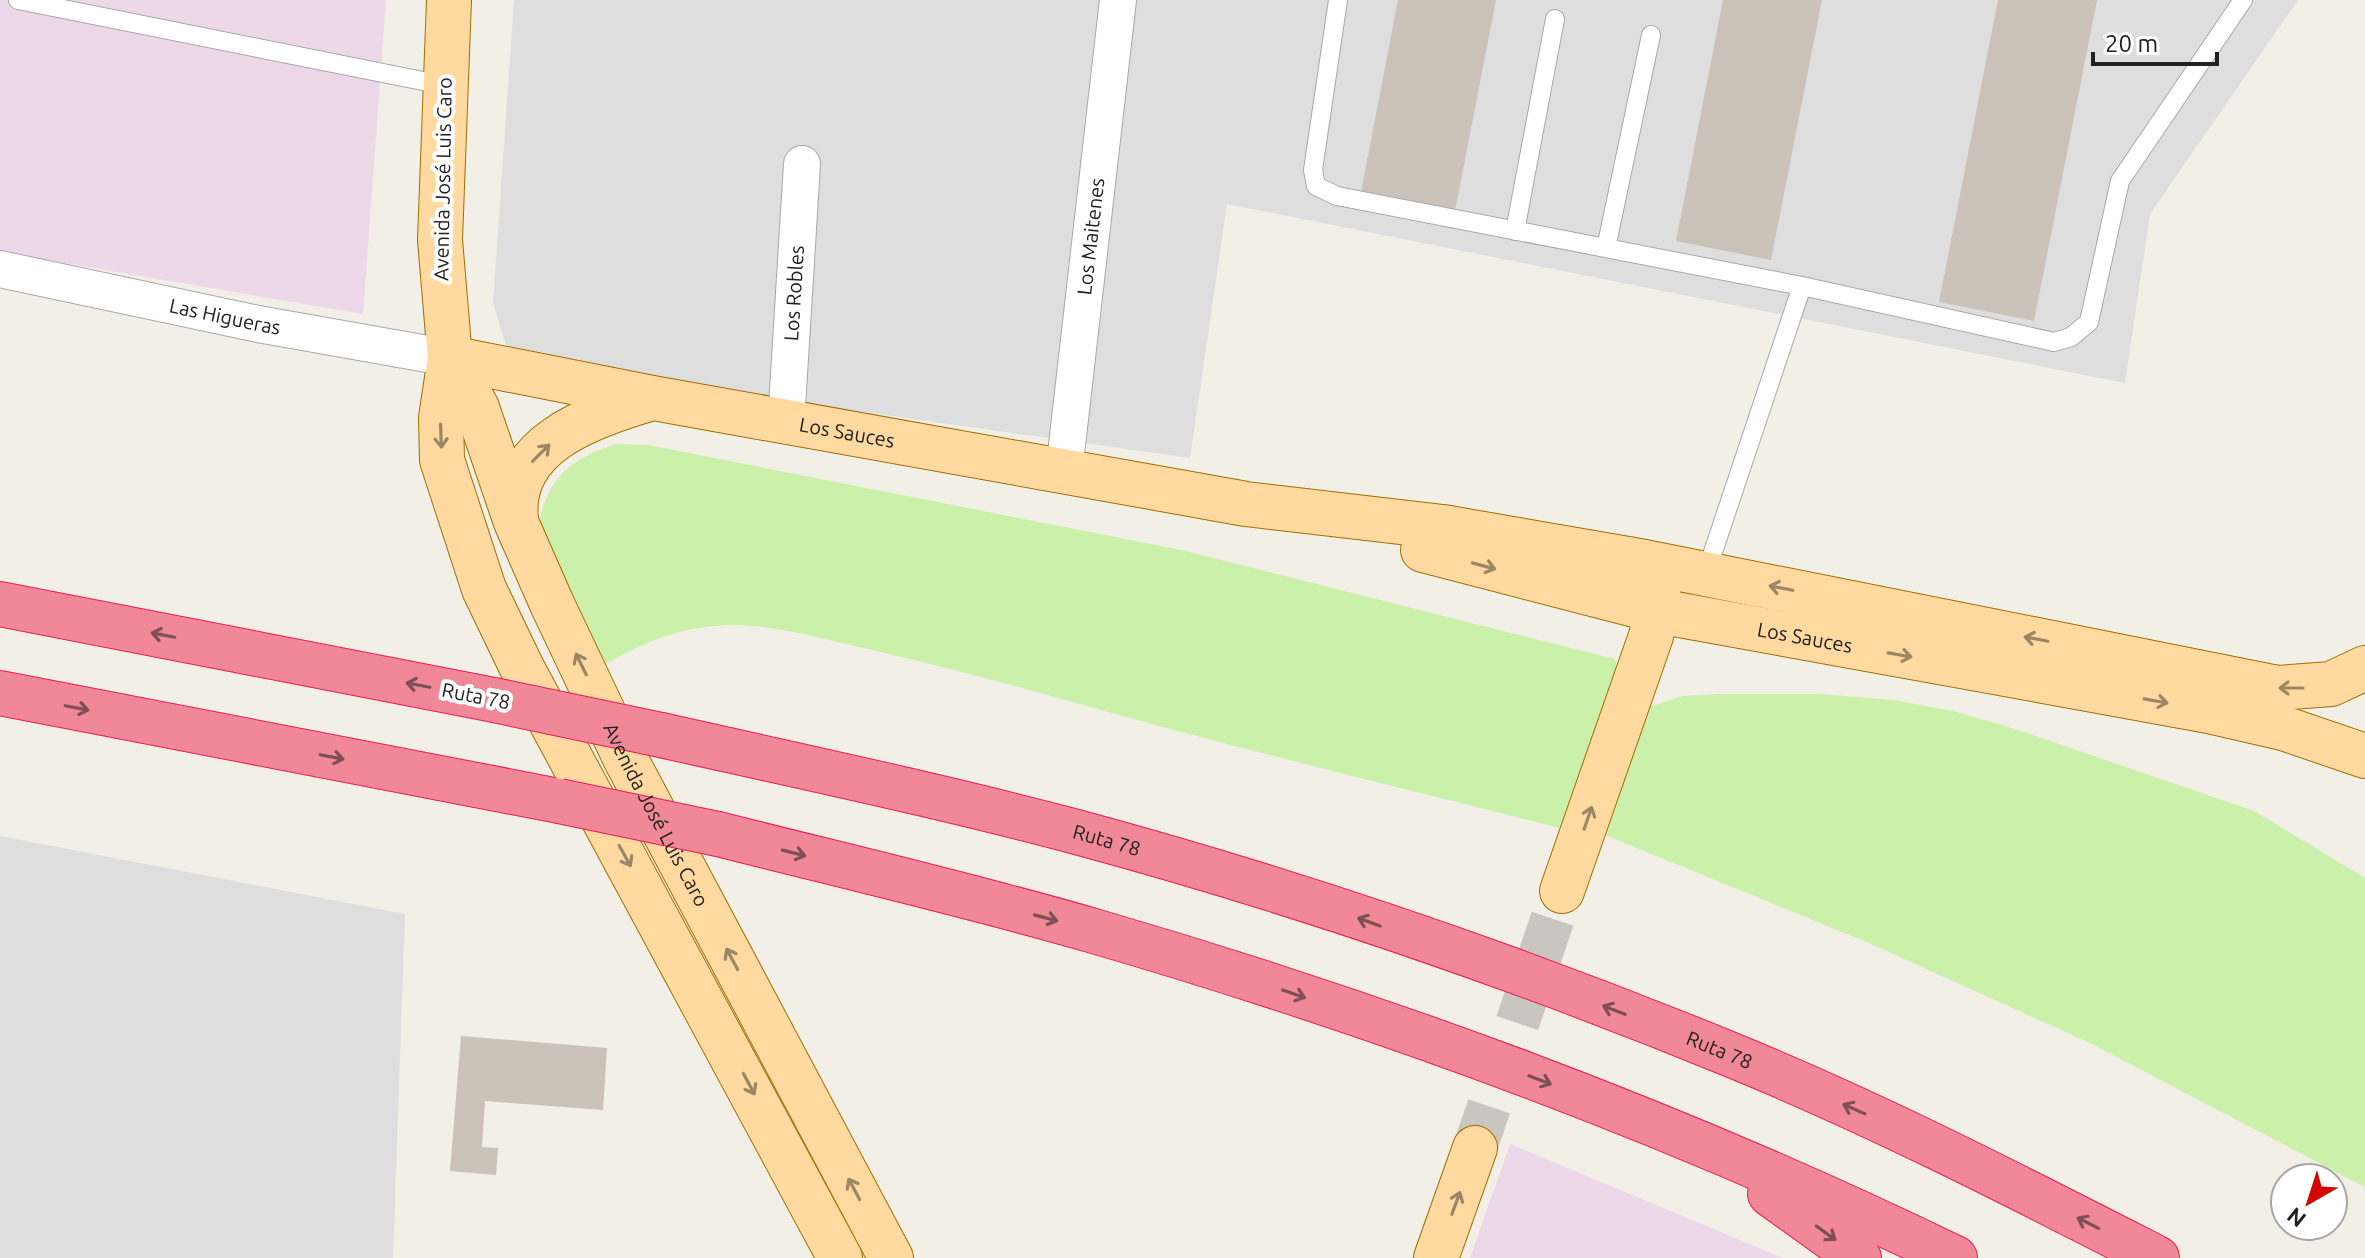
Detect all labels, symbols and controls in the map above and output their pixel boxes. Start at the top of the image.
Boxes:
scale bar [2093,16,2217,66]
text: 20 m [2105,30,2158,57]
street label: Avenida José Luis Caro [429,77,456,281]
street label: Los Maitenes [1072,177,1109,296]
street label: Los Robles [779,245,808,342]
street label: Las Higueras [167,293,282,339]
street label: Los Sauces [798,412,897,452]
one-way arrow [434,422,449,449]
one-way arrow [531,443,551,462]
one-way arrow [1471,559,1497,574]
one-way arrow [1769,580,1794,595]
street label: Los Sauces [1755,617,1854,657]
one-way arrow [150,627,176,642]
one-way arrow [2024,631,2049,646]
one-way arrow [1887,648,1912,663]
one-way arrow [573,652,588,676]
one-way arrow [405,676,431,691]
street label: Ruta 78 [440,678,512,713]
one-way arrow [2278,680,2305,696]
one-way arrow [2142,695,2168,710]
one-way arrow [63,701,89,716]
street label: Avenida José Luis Caro [599,719,714,910]
one-way arrow [319,750,344,765]
one-way arrow [1581,806,1596,831]
street label: Ruta 78 [1070,820,1143,860]
one-way arrow [618,843,633,867]
one-way arrow [781,846,806,861]
one-way arrow [1032,911,1058,926]
one-way arrow [1357,913,1382,928]
one-way arrow [724,948,740,972]
one-way arrow [1282,987,1307,1002]
one-way arrow [1602,1002,1627,1016]
street label: Ruta 78 [1683,1026,1756,1073]
one-way arrow [741,1072,757,1096]
one-way arrow [1527,1074,1552,1088]
one-way arrow [1842,1101,1866,1116]
north arrow [2269,1162,2349,1242]
one-way arrow [846,1178,861,1202]
one-way arrow [1449,1191,1464,1216]
text: N [2282,1203,2310,1233]
one-way arrow [2077,1214,2100,1230]
one-way arrow [1814,1225,1836,1241]

